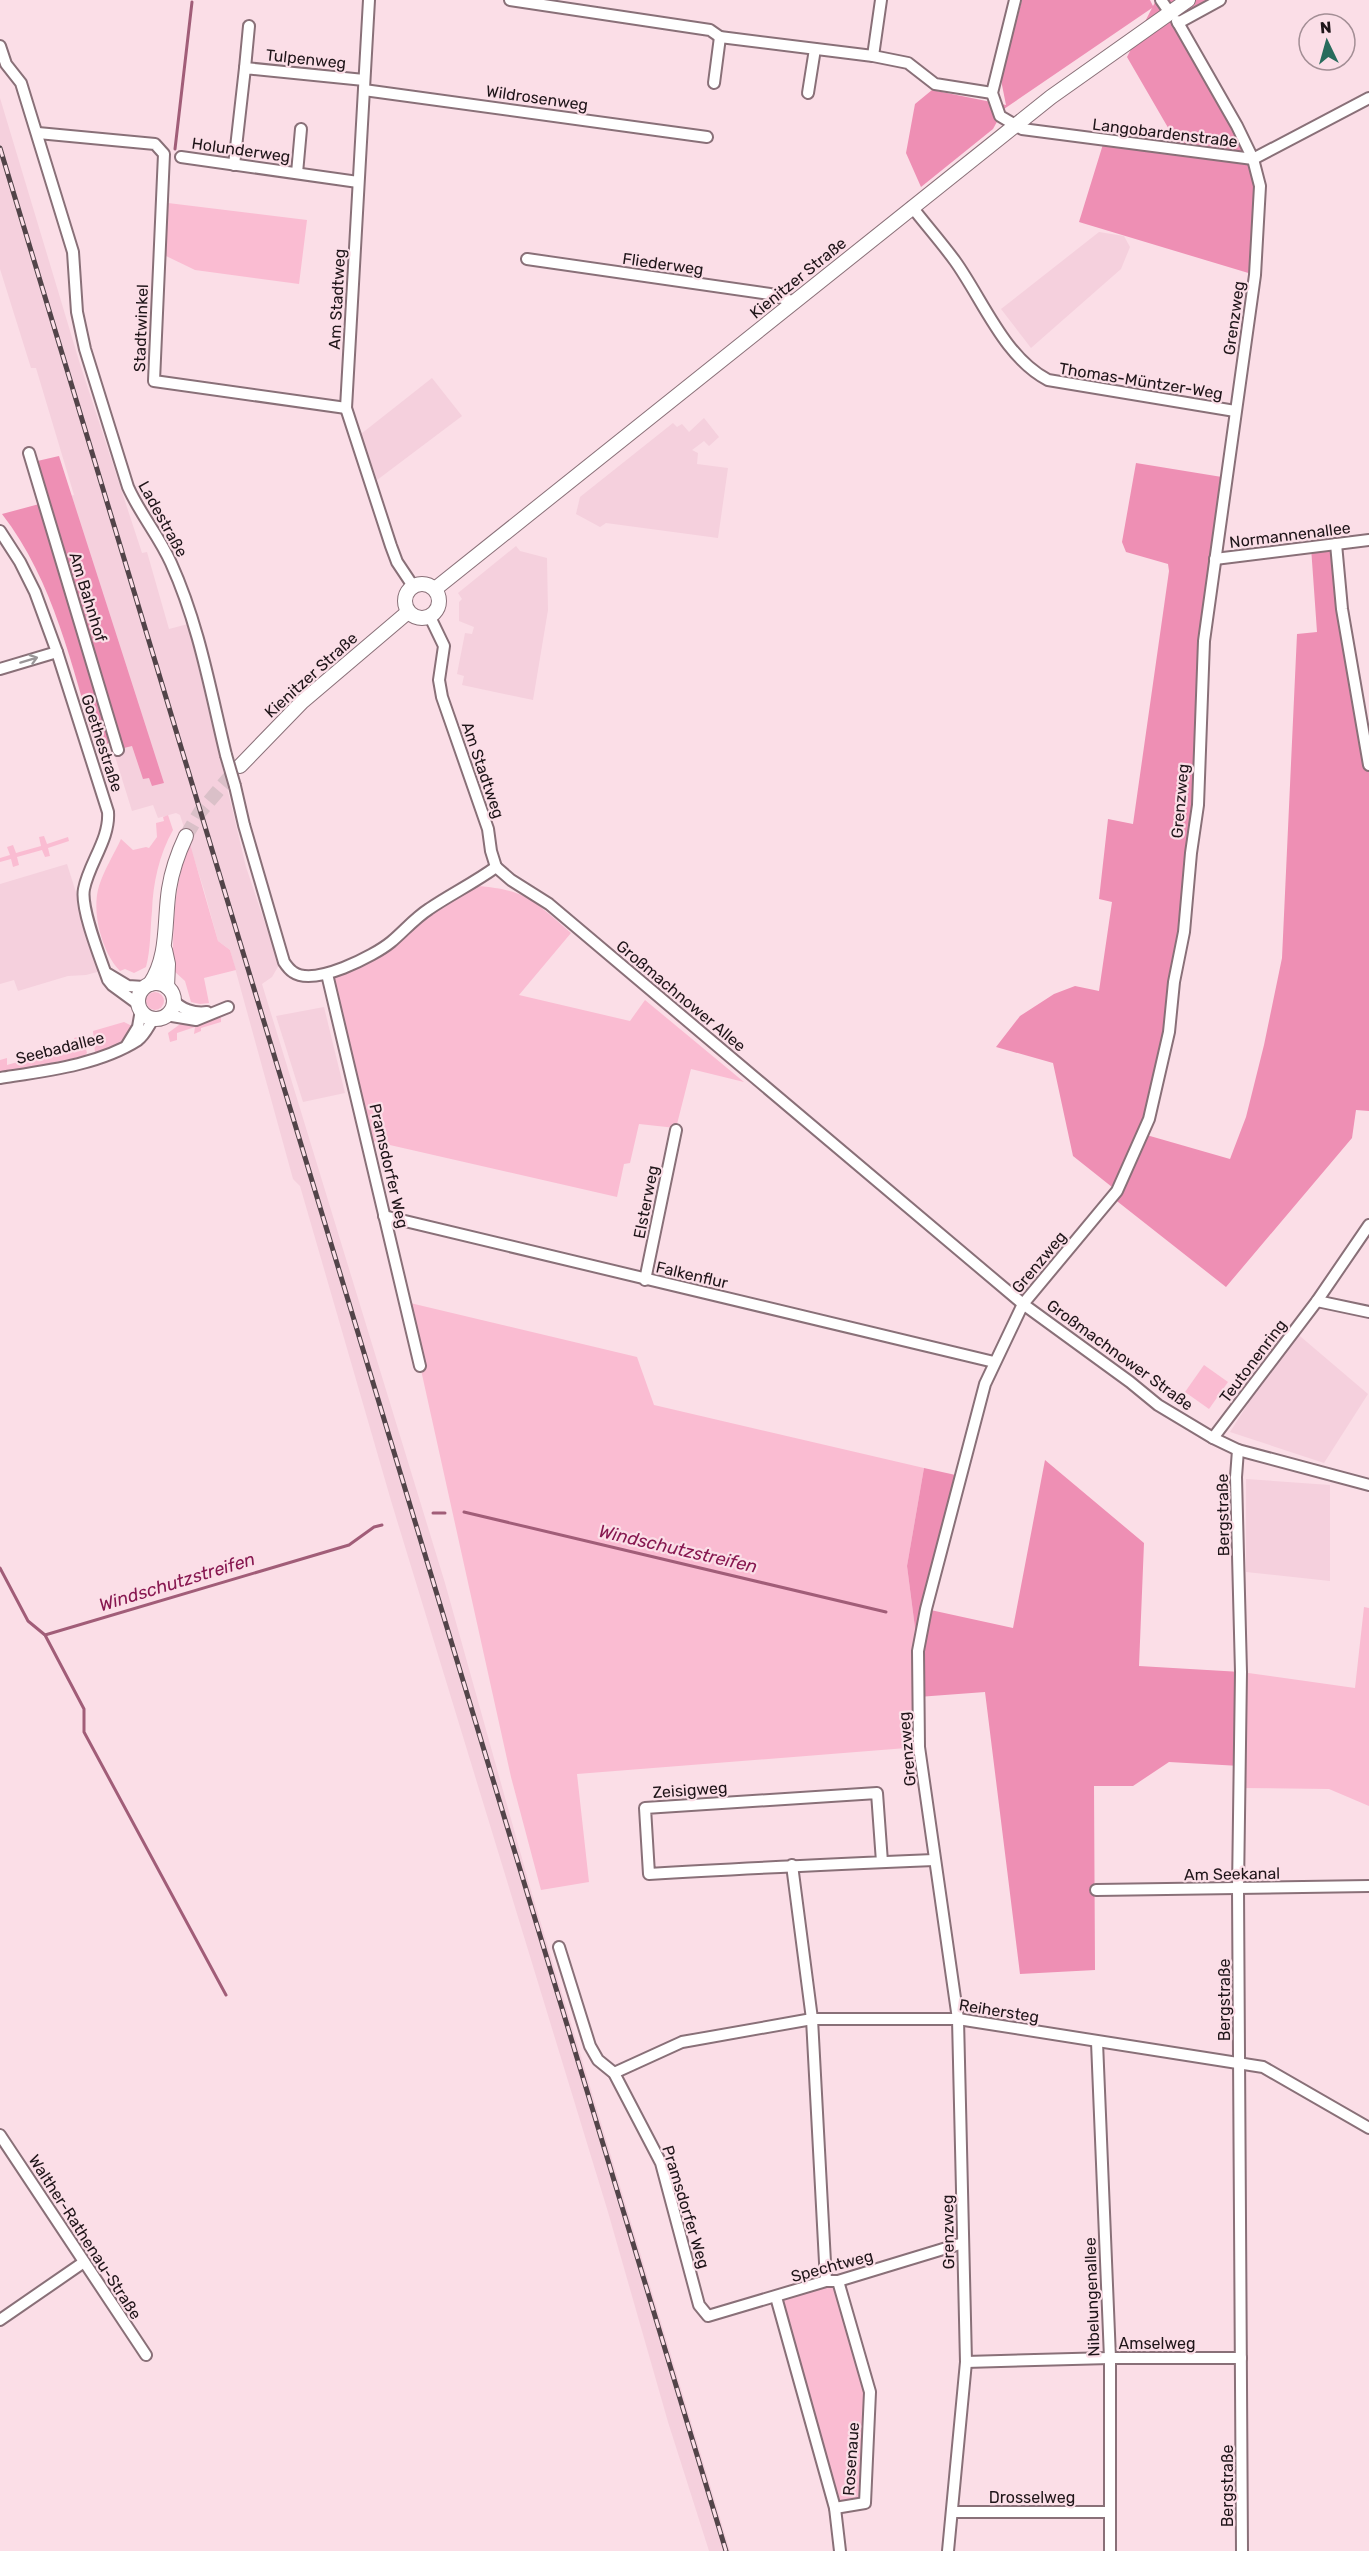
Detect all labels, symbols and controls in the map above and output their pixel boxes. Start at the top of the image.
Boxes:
north arrow [1297,12,1357,72]
text: N [1319,18,1332,38]
street label: Tulpenweg [265,45,347,73]
street label: Wildrosenweg [485,81,589,115]
street label: Langobardenstraße [1091,115,1239,151]
street label: Holunderweg [190,134,292,166]
street label: Kienitzer Straße [746,233,850,323]
street label: Am Stadtweg [325,248,349,350]
street label: Fliederweg [621,249,705,279]
street label: Grenzweg [1219,280,1249,356]
street label: Stadtwinkel [130,284,152,372]
street label: Thomas-Müntzer-Weg [1058,359,1224,403]
street label: Ladestraße [134,478,192,560]
street label: Normannenallee [1228,518,1352,552]
street label: Am Bahnhof [65,550,111,645]
street label: Kienitzer Straße [261,628,361,722]
one-way arrow [19,654,38,665]
street label: Goethestraße [77,692,127,794]
street label: Am Stadtweg [458,719,508,821]
street label: Grenzweg [1167,763,1193,839]
street label: Großmachnower Allee [612,936,750,1056]
street label: Seebadallee [14,1028,106,1068]
street label: Pramsdorfer Weg [365,1102,413,1230]
street label: Elsterweg [630,1164,662,1240]
street label: Grenzweg [1008,1227,1070,1297]
street label: Falkenflur [654,1257,730,1293]
street label: Großmachnower Straße [1043,1295,1197,1415]
street label: Teutonenring [1216,1316,1290,1406]
street label: Bergstraße [1213,1473,1233,1557]
water label: Windschutzstreifen [597,1520,759,1578]
water label: Windschutzstreifen [96,1548,258,1616]
street label: Grenzweg [894,1711,920,1787]
street label: Zeisigweg [652,1778,728,1802]
street label: Am Seekanal [1184,1864,1280,1884]
street label: Bergstraße [1215,1959,1234,2041]
street label: Reihersteg [958,1995,1040,2027]
street label: Pramsdorfer Weg [658,2143,714,2271]
street label: Walther-Rathenau-Straße [25,2151,145,2323]
street label: Grenzweg [938,2194,958,2270]
street label: Nibelungenallee [1080,2237,1104,2357]
street label: Spechtweg [789,2246,875,2286]
street label: Amselweg [1118,2334,1196,2353]
street label: Rosenaue [839,2421,863,2496]
street label: Bergstraße [1218,2445,1237,2527]
street label: Drosselweg [989,2488,1075,2507]

